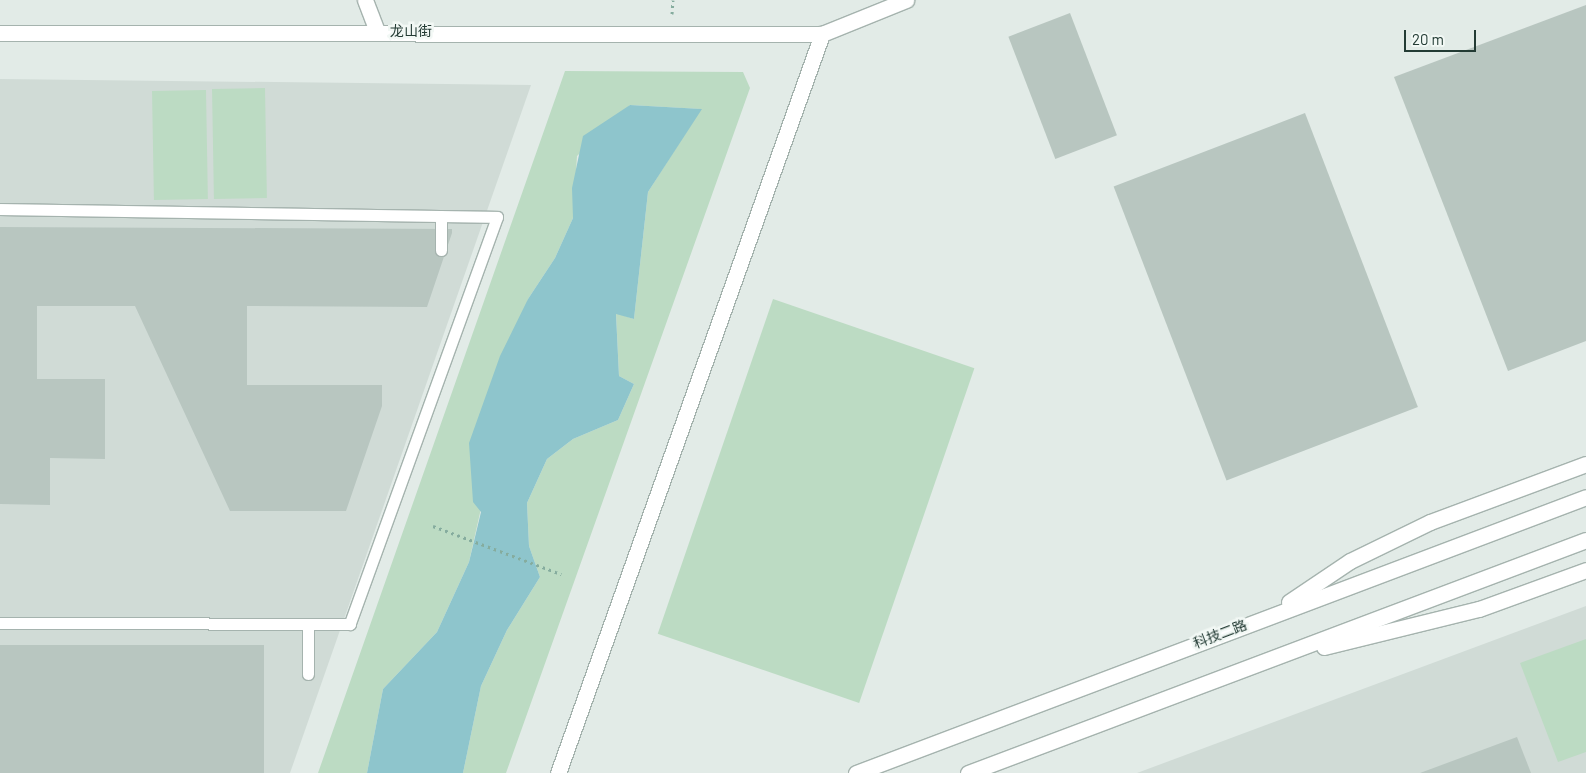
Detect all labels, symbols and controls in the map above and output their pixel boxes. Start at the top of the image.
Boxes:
scale bar [1406,20,1478,52]
street label: 龙山街 [390,23,432,39]
text: 20 m [1412,30,1444,48]
street label: 科技二路 [1191,616,1249,652]

